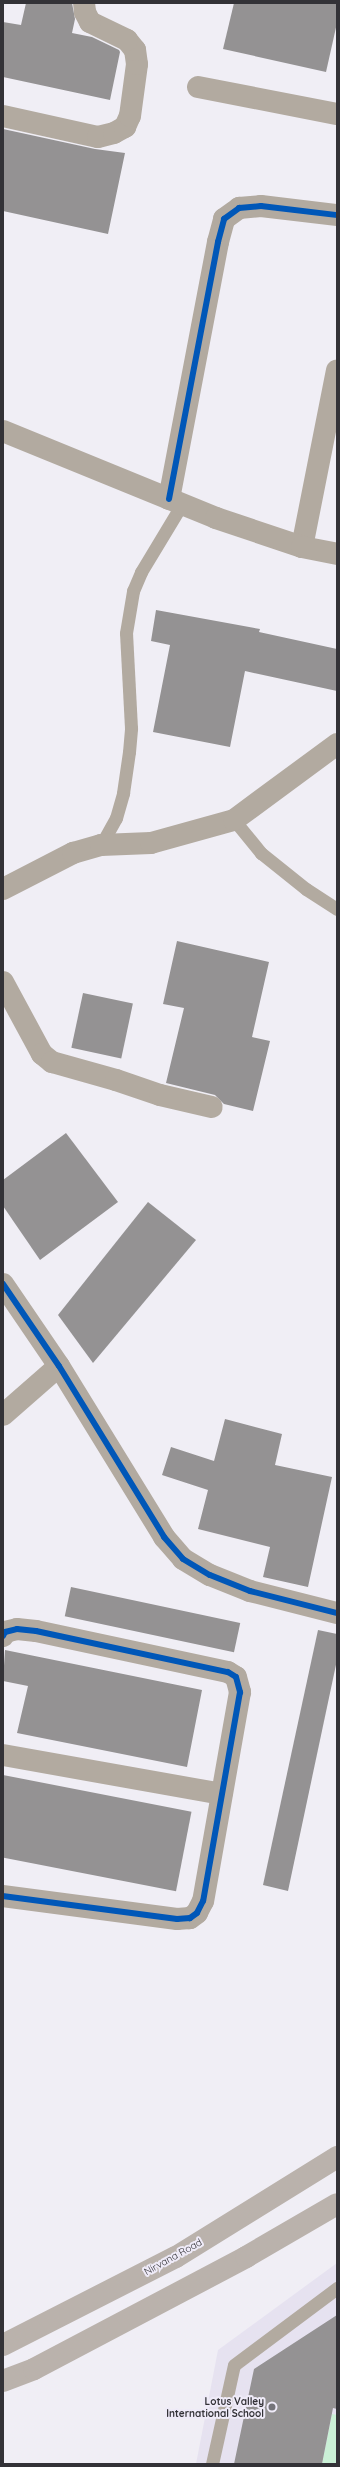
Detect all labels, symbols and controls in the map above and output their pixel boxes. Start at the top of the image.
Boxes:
street label: Nirvana Road [142,2236,204,2278]
place label: Lotus Valley International School [166,2395,264,2418]
marker: Lotus Valley International School [267,2402,277,2412]

